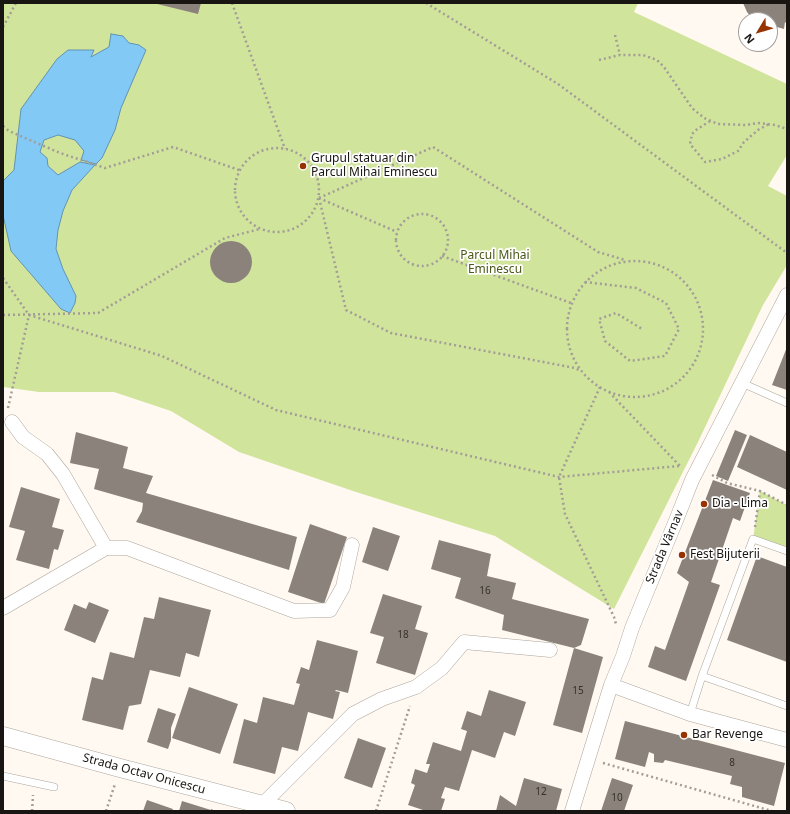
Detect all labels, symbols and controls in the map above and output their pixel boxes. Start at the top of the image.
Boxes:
north arrow [738,12,778,52]
text: N [740,31,758,47]
place label: Grupul statuar din Parcul Mihai Eminescu [311,152,438,180]
marker: Grupul statuar din Parcul Mihai Eminescu [298,161,308,171]
park label: Parcul Mihai Eminescu [460,249,530,277]
place label: Dia - Lima [712,497,768,511]
marker: Dia - Lima [699,499,709,509]
street label: Strada Vârnav [643,508,687,586]
place label: Fest Bijuterii [690,548,760,562]
marker: Fest Bijuterii [677,550,687,560]
house number: 16 [479,585,491,597]
house number: 18 [397,629,409,641]
house number: 15 [572,685,584,697]
place label: Bar Revenge [692,728,763,742]
marker: Bar Revenge [679,730,689,740]
street label: Strada Octav Onicescu [81,751,207,797]
house number: 8 [729,757,735,769]
house number: 12 [535,786,547,798]
house number: 10 [611,792,623,804]

